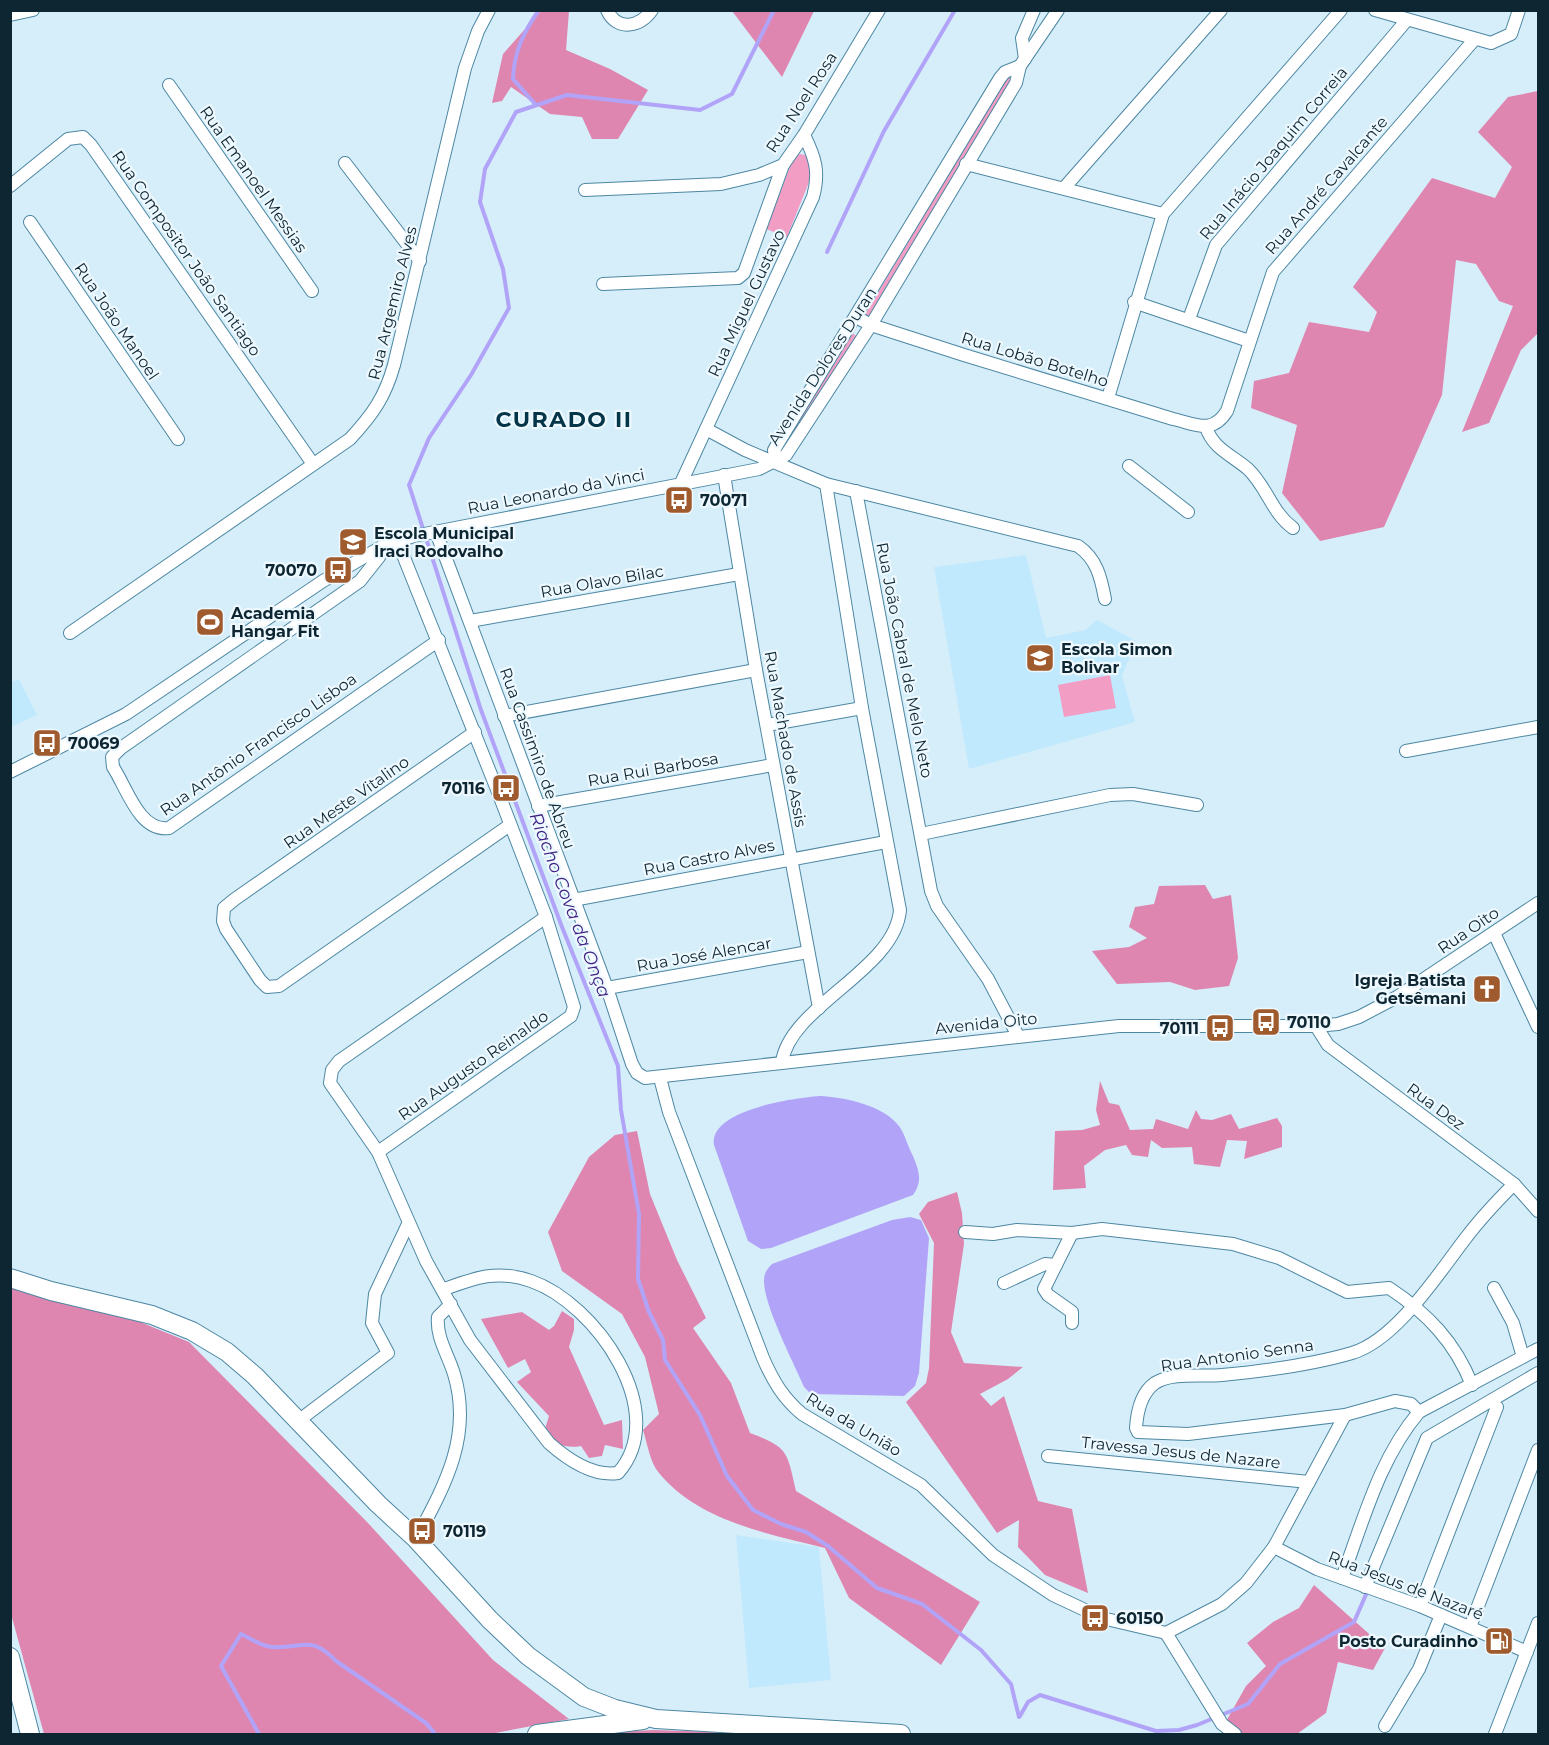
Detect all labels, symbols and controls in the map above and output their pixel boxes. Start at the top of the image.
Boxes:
street label: Rua Noel Rosa [762,48,841,156]
street label: Rua Inácio Joaquim Correia [1195,63,1351,244]
street label: Rua Emanoel Messias [196,102,311,256]
street label: Rua André Cavalcante [1261,112,1392,258]
street label: Rua Compositor João Santiago [108,147,265,360]
street label: Rua Argemiro Alves [364,224,421,382]
street label: Rua Miguel Gustavo [704,227,789,380]
street label: Rua João Manoel [70,259,163,383]
street label: Avenida Dolores Duran [764,284,881,449]
street label: Rua Lobão Botelho [959,328,1111,391]
district label: CURADO II [495,406,633,433]
street label: Rua Leonardo da Vinci [466,465,646,518]
bus stop icon: 70071 [663,484,695,516]
place label: 70071 [700,491,748,510]
place label: Escola Municipal Iraci Rodovalho [374,524,514,561]
school or university icon: Escola Municipal Iraci Rodovalho [337,526,369,558]
street label: Rua João Cabral de Melo Neto [872,541,937,780]
bus stop icon: 70070 [322,554,354,586]
place label: 70070 [265,561,317,580]
street label: Rua Olavo Bilac [539,561,665,602]
place label: Academia Hangar Fit [230,604,319,641]
sports icon: Academia Hangar Fit [194,606,226,638]
place label: Escola Simon Bolivar [1061,640,1173,677]
school or university icon: Escola Simon Bolivar [1024,642,1056,674]
street label: Rua Machado de Assis [761,649,810,829]
street label: Rua Cassimiro de Abreu [496,665,579,852]
street label: Rua Antônio Francisco Lisboa [156,669,360,820]
bus stop icon: 70069 [31,727,63,759]
place label: 70069 [68,734,120,753]
street label: Rua Rui Barbosa [586,749,720,790]
street label: Rua Meste Vitalino [280,752,413,853]
bus stop icon: 70116 [490,772,522,804]
place label: 70116 [442,779,485,798]
water label: Riacho Cova da Onça [524,809,616,1001]
street label: Rua Castro Alves [642,835,776,880]
street label: Rua Oito [1434,903,1503,958]
street label: Rua José Alencar [635,933,773,976]
place label: Igreja Batista Getsêmani [1355,971,1466,1008]
church icon: Igreja Batista Getsêmani [1471,973,1503,1005]
street label: Rua Augusto Reinaldo [395,1006,552,1125]
bus stop icon: 70110 [1250,1006,1282,1038]
street label: Avenida Oito [934,1009,1038,1038]
bus stop icon: 70111 [1204,1012,1236,1044]
place label: 70110 [1287,1013,1331,1032]
place label: 70111 [1160,1019,1199,1038]
street label: Rua Dez [1403,1079,1468,1134]
street label: Rua Antonio Senna [1159,1335,1315,1376]
street label: Rua da União [803,1389,905,1460]
street label: Travessa Jesus de Nazare [1080,1433,1282,1472]
bus stop icon: 70119 [406,1515,438,1547]
place label: 70119 [443,1522,486,1541]
street label: Rua Jesus de Nazaré [1325,1547,1486,1624]
bus stop icon: 60150 [1079,1602,1111,1634]
place label: 60150 [1116,1609,1164,1628]
fuel station icon: Posto Curadinho [1483,1625,1515,1657]
place label: Posto Curadinho [1339,1632,1478,1651]

